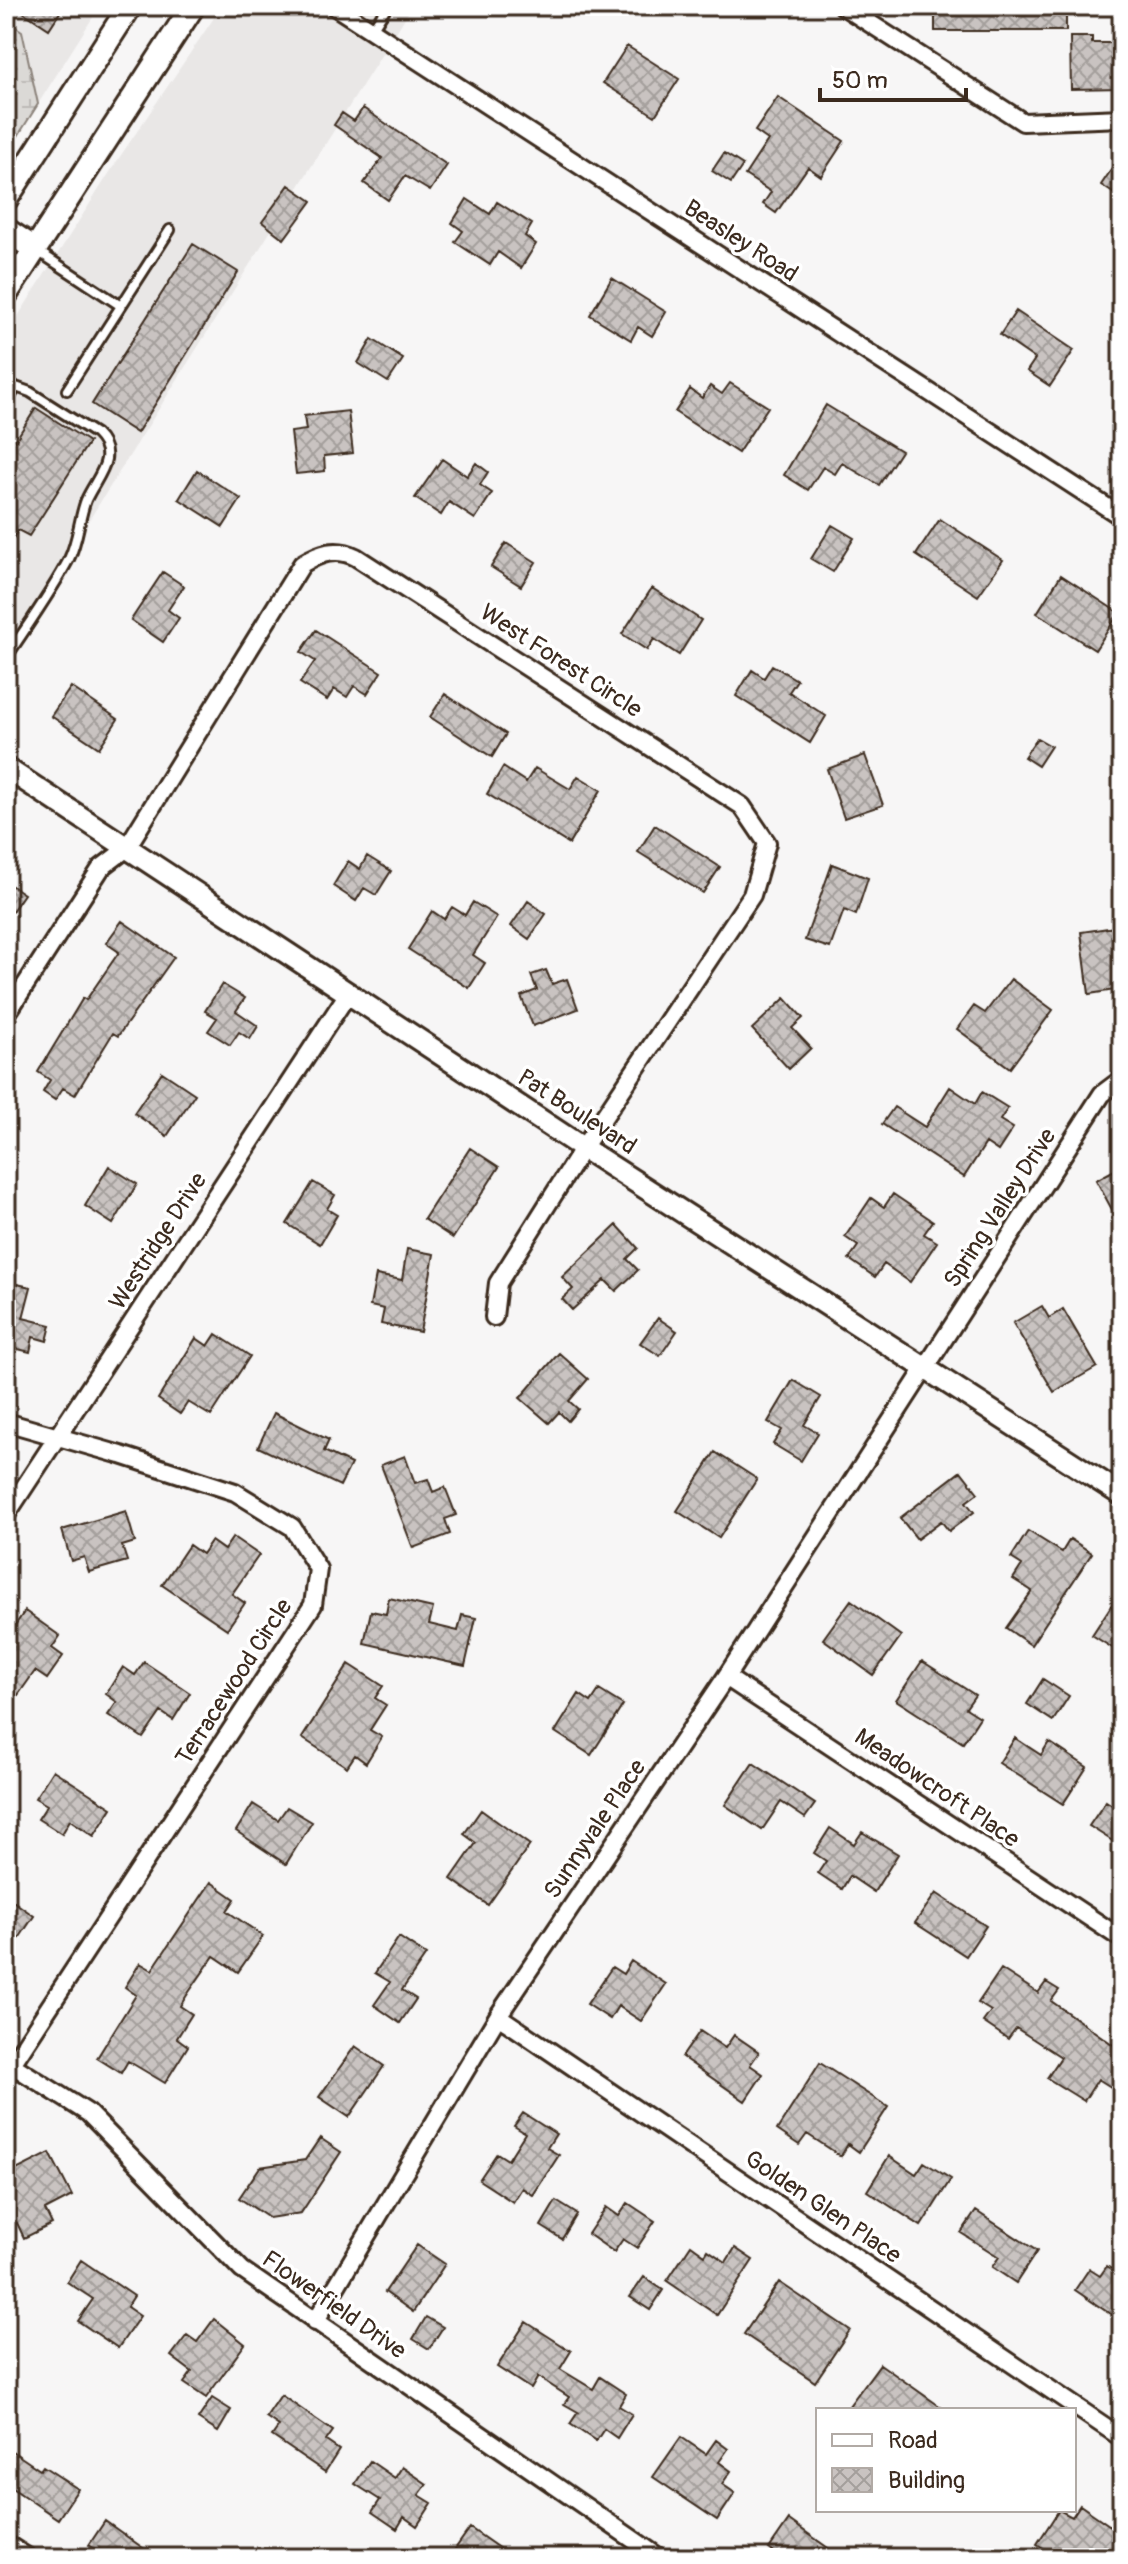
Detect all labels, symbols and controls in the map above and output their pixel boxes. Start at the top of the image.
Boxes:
scale bar [820,52,966,102]
text: 50 m [832,66,888,95]
street label: Beasley Road [679,193,803,289]
street label: West Forest Circle [475,598,647,724]
street label: Pat Boulevard [512,1063,642,1161]
street label: Spring Valley Drive [938,1123,1062,1293]
street label: Westridge Drive [103,1167,213,1315]
street label: Terracewood Circle [169,1593,299,1771]
street label: Meadowcroft Place [849,1722,1025,1854]
street label: Sunnyvale Place [538,1754,652,1904]
street label: Golden Glen Place [739,2144,907,2270]
street label: Flowerfield Drive [256,2245,412,2365]
legend [816,2408,1076,2512]
text: Road [888,2426,938,2455]
text: Building [888,2466,965,2495]

